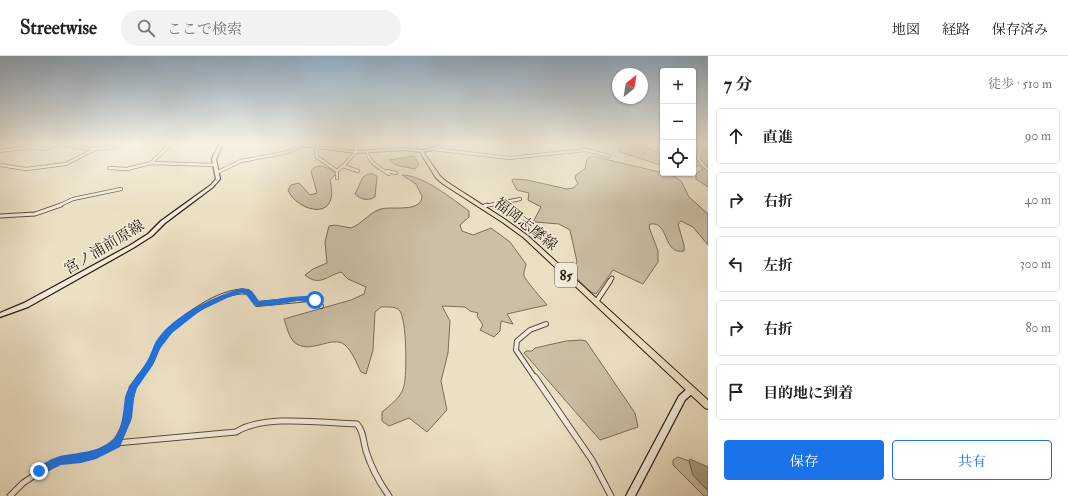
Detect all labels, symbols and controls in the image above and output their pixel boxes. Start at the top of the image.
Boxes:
search box [121,10,401,46]
text: Streetwise [20,16,97,40]
icon: search [135,17,157,39]
text: ここで検索 [167,20,242,39]
text: 地図 [892,21,920,38]
text: 経路 [942,21,970,38]
text: 保存済み [992,21,1048,38]
north arrow [612,68,648,104]
map controls [660,68,696,176]
button: + [660,68,696,104]
text: 7 分 [724,74,752,95]
text: 徒歩 · 510 m [988,76,1052,92]
button: − [660,104,696,140]
icon: ahead [725,125,747,147]
text: 直進 [763,128,793,147]
text: 90 m [1025,128,1051,144]
button: locate [660,140,696,176]
icon: right [725,189,747,211]
text: 右折 [763,192,793,211]
text: 40 m [1025,192,1051,208]
street label: 福岡志摩線 [490,194,561,255]
street label: 宮ノ浦前原線 [61,216,148,279]
icon: left [725,253,747,275]
text: 左折 [763,256,793,275]
text: 300 m [1020,256,1051,272]
road number: 85 [555,263,577,287]
route start [306,291,324,309]
icon: right [725,317,747,339]
text: 右折 [763,320,793,339]
text: 80 m [1025,320,1051,336]
icon: arrive [725,381,747,403]
text: 目的地に到着 [763,384,853,403]
button: 保存 [724,440,884,480]
button: 共有 [892,440,1052,480]
route end [30,462,48,480]

